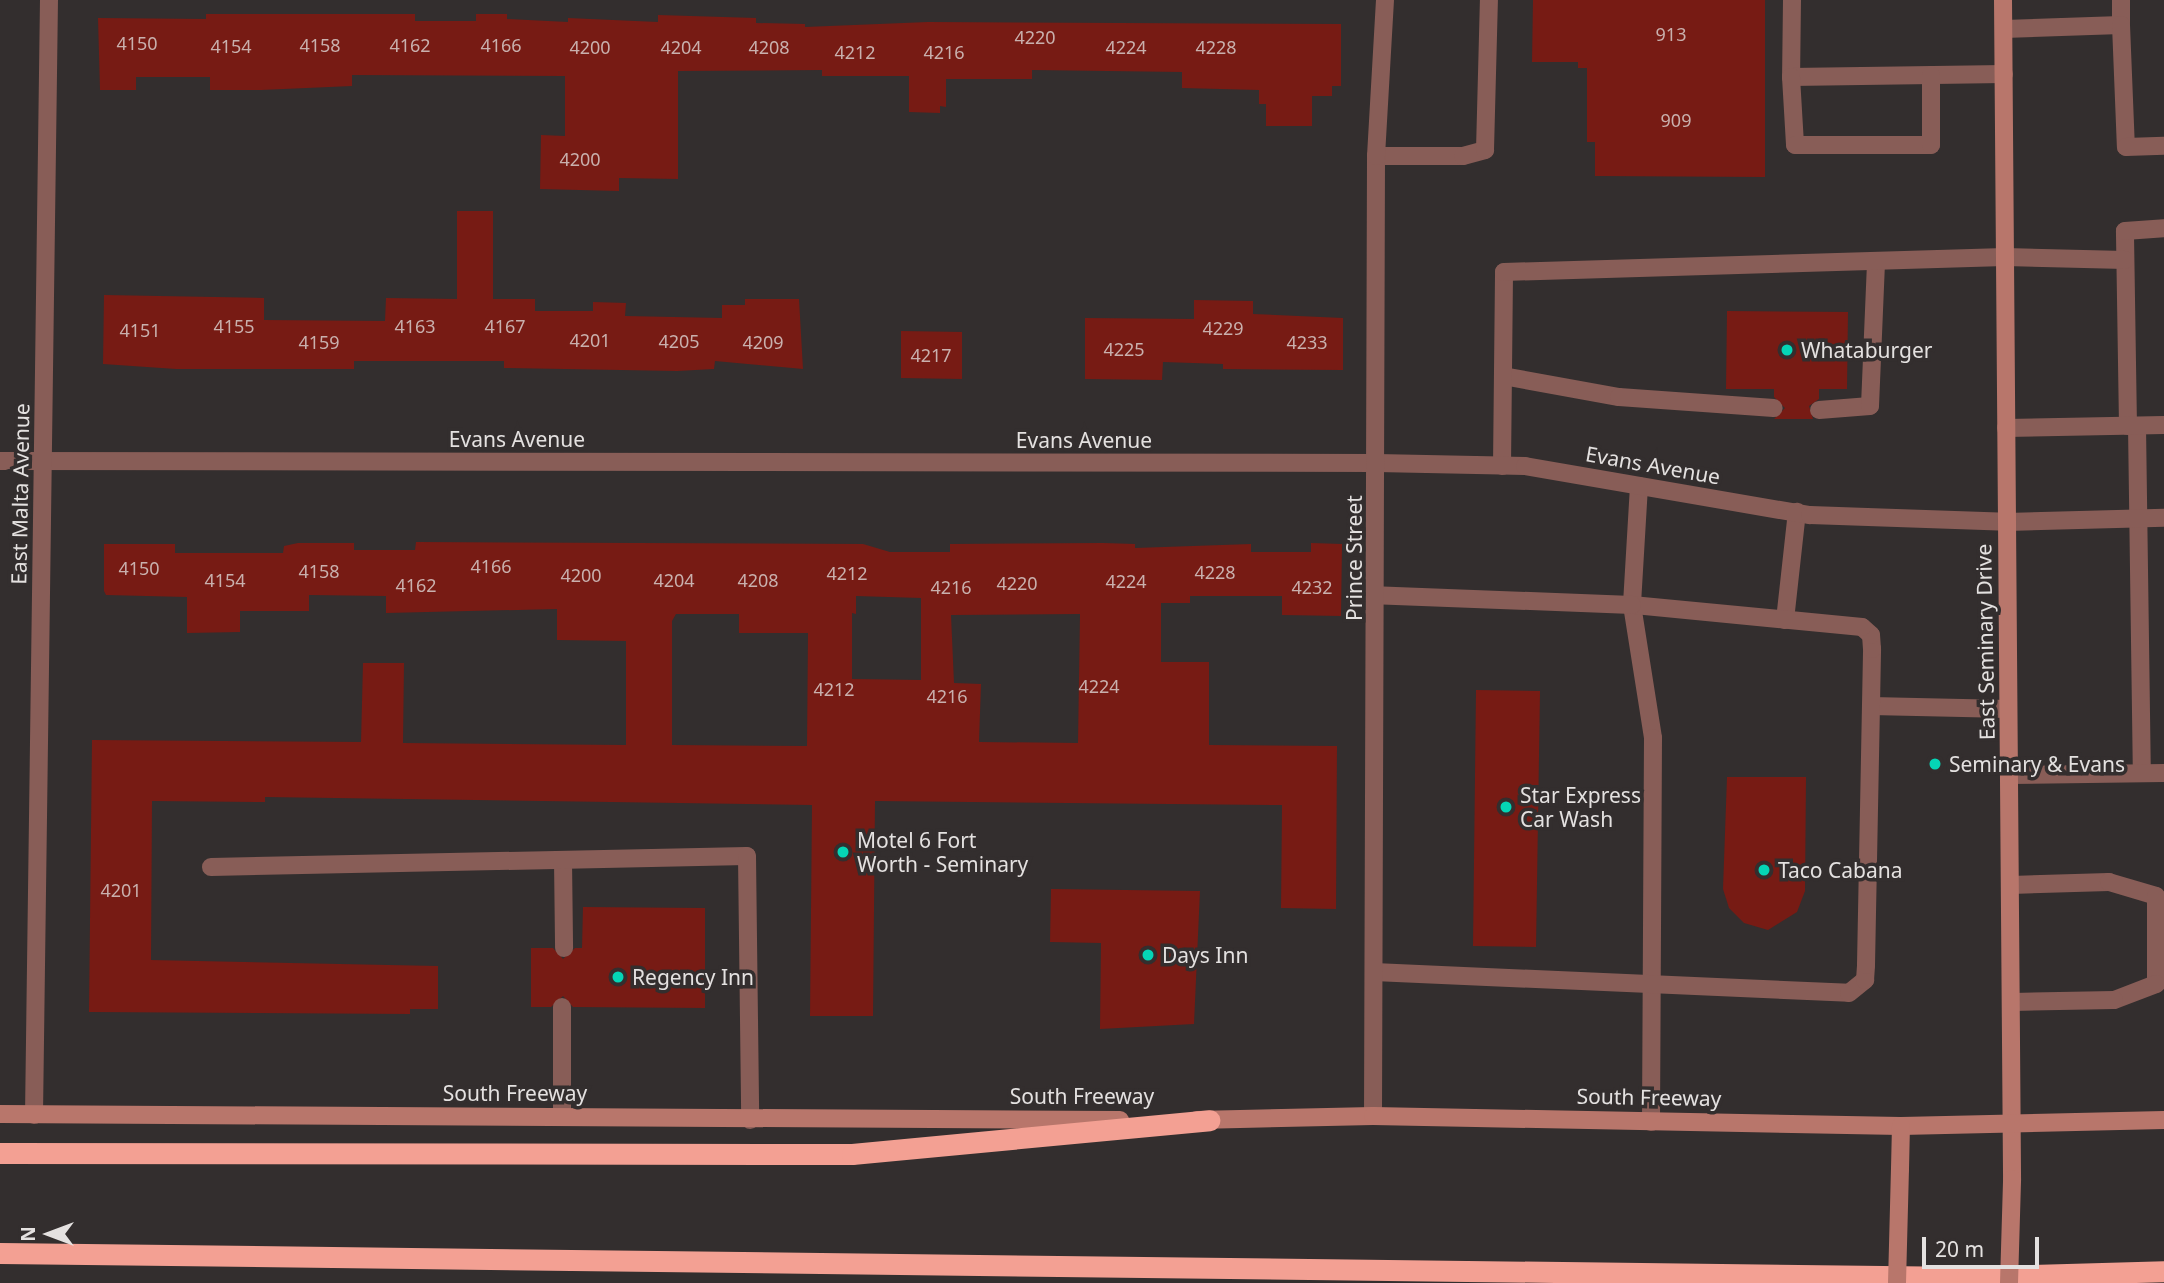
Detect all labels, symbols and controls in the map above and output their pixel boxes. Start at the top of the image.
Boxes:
house number: 913 [1656,23,1686,45]
house number: 4220 [1014,26,1056,48]
house number: 4150 [116,32,158,54]
house number: 4158 [299,34,341,56]
house number: 4162 [389,34,431,56]
house number: 4166 [480,34,522,56]
house number: 4154 [210,35,252,57]
house number: 4200 [569,36,611,58]
house number: 4204 [660,36,702,58]
house number: 4208 [748,36,790,58]
house number: 4224 [1105,36,1147,58]
house number: 4228 [1195,36,1237,58]
house number: 4212 [834,41,876,63]
house number: 4216 [923,41,965,63]
house number: 909 [1661,109,1691,131]
house number: 4200 [559,148,601,170]
house number: 4155 [213,315,255,337]
house number: 4163 [394,315,436,337]
house number: 4167 [484,315,526,337]
house number: 4229 [1202,317,1244,339]
house number: 4151 [119,319,161,341]
house number: 4201 [569,329,611,351]
house number: 4205 [658,330,700,352]
house number: 4159 [298,331,340,353]
house number: 4209 [742,331,784,353]
house number: 4233 [1286,331,1328,353]
place label: Whataburger [1801,337,1932,363]
house number: 4225 [1103,338,1145,360]
marker: Whataburger [1779,342,1795,358]
house number: 4217 [910,344,952,366]
street label: East Malta Avenue [6,403,34,585]
street label: Evans Avenue [449,426,585,452]
street label: Evans Avenue [1016,427,1152,453]
street label: Evans Avenue [1584,441,1722,489]
street label: Prince Street [1341,495,1367,621]
street label: East Seminary Drive [1971,544,1999,740]
house number: 4166 [470,555,512,577]
house number: 4150 [118,557,160,579]
house number: 4158 [298,560,340,582]
house number: 4228 [1194,561,1236,583]
house number: 4212 [826,562,868,584]
house number: 4200 [560,564,602,586]
house number: 4154 [204,569,246,591]
house number: 4204 [653,569,695,591]
house number: 4208 [737,569,779,591]
house number: 4224 [1105,570,1147,592]
house number: 4220 [996,572,1038,594]
house number: 4162 [395,574,437,596]
house number: 4216 [930,576,972,598]
house number: 4232 [1291,576,1333,598]
house number: 4224 [1078,675,1120,697]
house number: 4212 [813,678,855,700]
house number: 4216 [926,685,968,707]
place label: Seminary & Evans [1949,751,2125,777]
marker: Seminary & Evans [1927,756,1943,772]
place label: Star Express Car Wash [1520,782,1641,832]
marker: Star Express Car Wash [1498,799,1514,815]
place label: Motel 6 Fort Worth - Seminary [857,827,1028,877]
marker: Motel 6 Fort Worth - Seminary [835,844,851,860]
place label: Taco Cabana [1778,857,1903,883]
marker: Taco Cabana [1756,862,1772,878]
house number: 4201 [100,879,142,901]
place label: Days Inn [1162,942,1248,968]
marker: Days Inn [1140,947,1156,963]
place label: Regency Inn [632,964,754,990]
marker: Regency Inn [610,969,626,985]
street label: South Freeway [443,1080,587,1106]
street label: South Freeway [1010,1083,1154,1109]
street label: South Freeway [1576,1083,1722,1111]
north arrow [14,1199,84,1269]
scale bar [1926,1224,2043,1268]
text: N [15,1226,41,1242]
text: 20 m [1935,1235,1984,1263]

